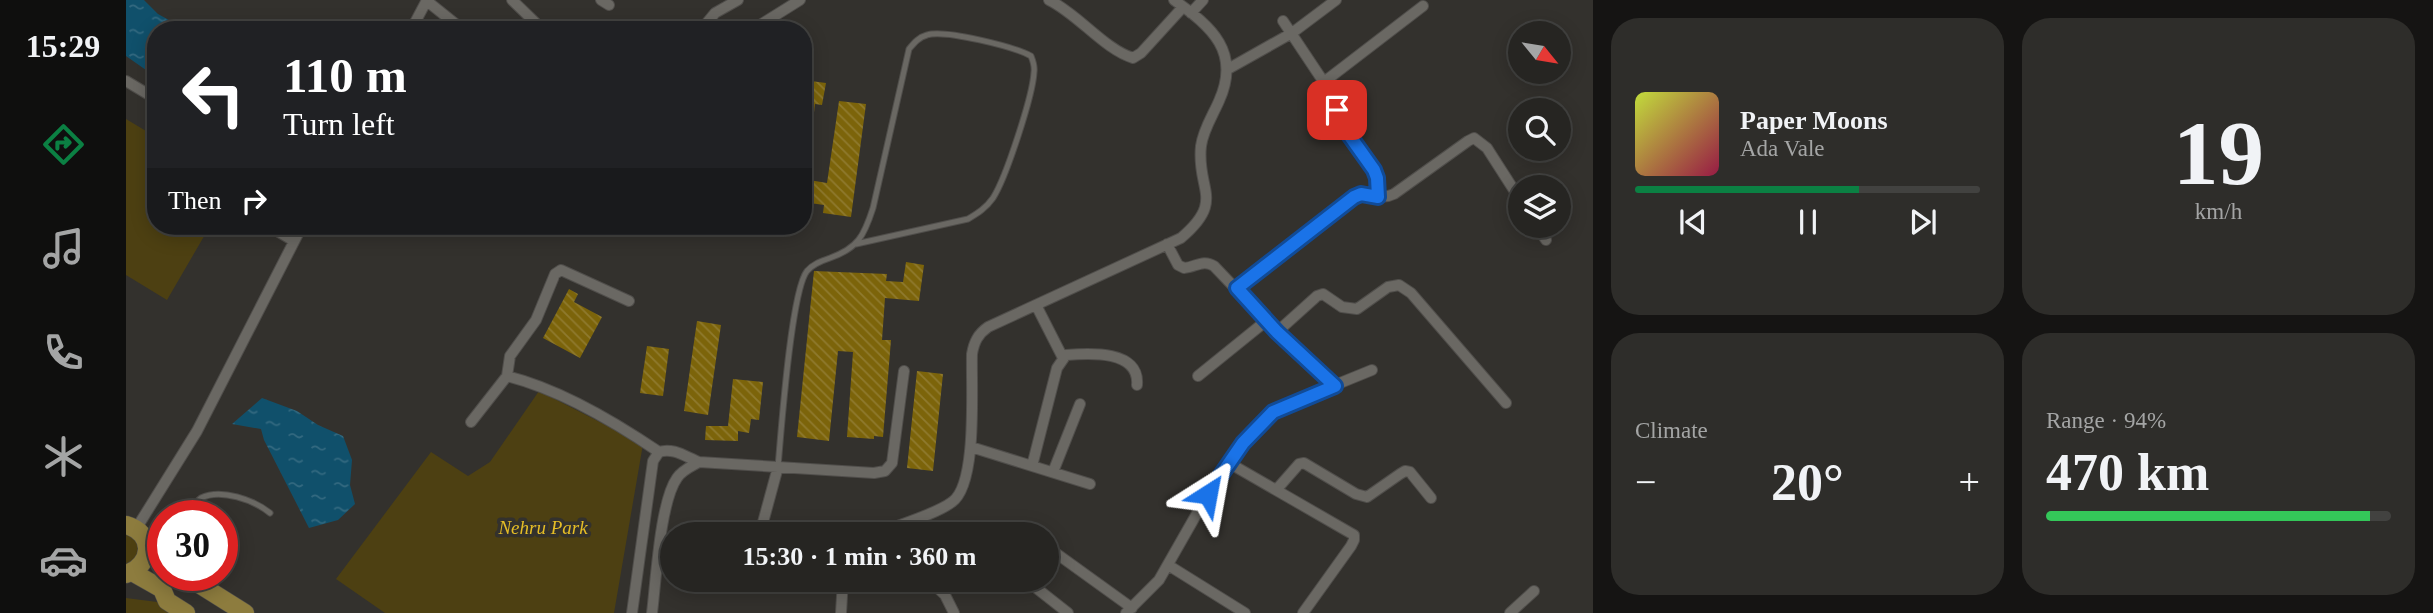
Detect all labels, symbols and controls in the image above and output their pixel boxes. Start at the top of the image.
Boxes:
north arrow [1508,21,1572,84]
map controls [1508,21,1571,238]
text: 15:29 [26,28,100,64]
text: 110 m [283,48,407,103]
icon: left [168,49,259,140]
pin [1307,80,1367,140]
icon: arrive [1318,91,1356,129]
button: search [1508,98,1571,161]
text: 19 [2173,103,2264,204]
text: Turn left [283,106,395,142]
text: Paper Moons [1740,106,1888,135]
icon: directions [39,120,88,169]
text: Ada Vale [1740,136,1825,161]
button: layers [1508,175,1571,238]
icon: right [235,182,273,220]
text: Then [168,186,221,215]
text: km/h [2195,199,2242,224]
icon: previous [1674,203,1712,241]
icon: pause [1789,203,1827,241]
icon: next [1904,203,1942,241]
icon: music [39,224,88,273]
icon: phone [39,328,88,377]
text: Range · 94% [2046,408,2166,433]
text: Climate [1635,418,1708,443]
icon: climate [39,432,88,481]
text: 470 km [2046,444,2209,501]
text: 20° [1771,454,1844,511]
position arrow [1171,457,1245,531]
text: − [1635,461,1656,503]
text: + [1959,461,1980,503]
speed limit sign: 30 [147,500,238,591]
park label: Nehru Park [497,517,588,538]
icon: car [39,536,88,585]
text: 15:30 · 1 min · 360 m [743,542,977,571]

